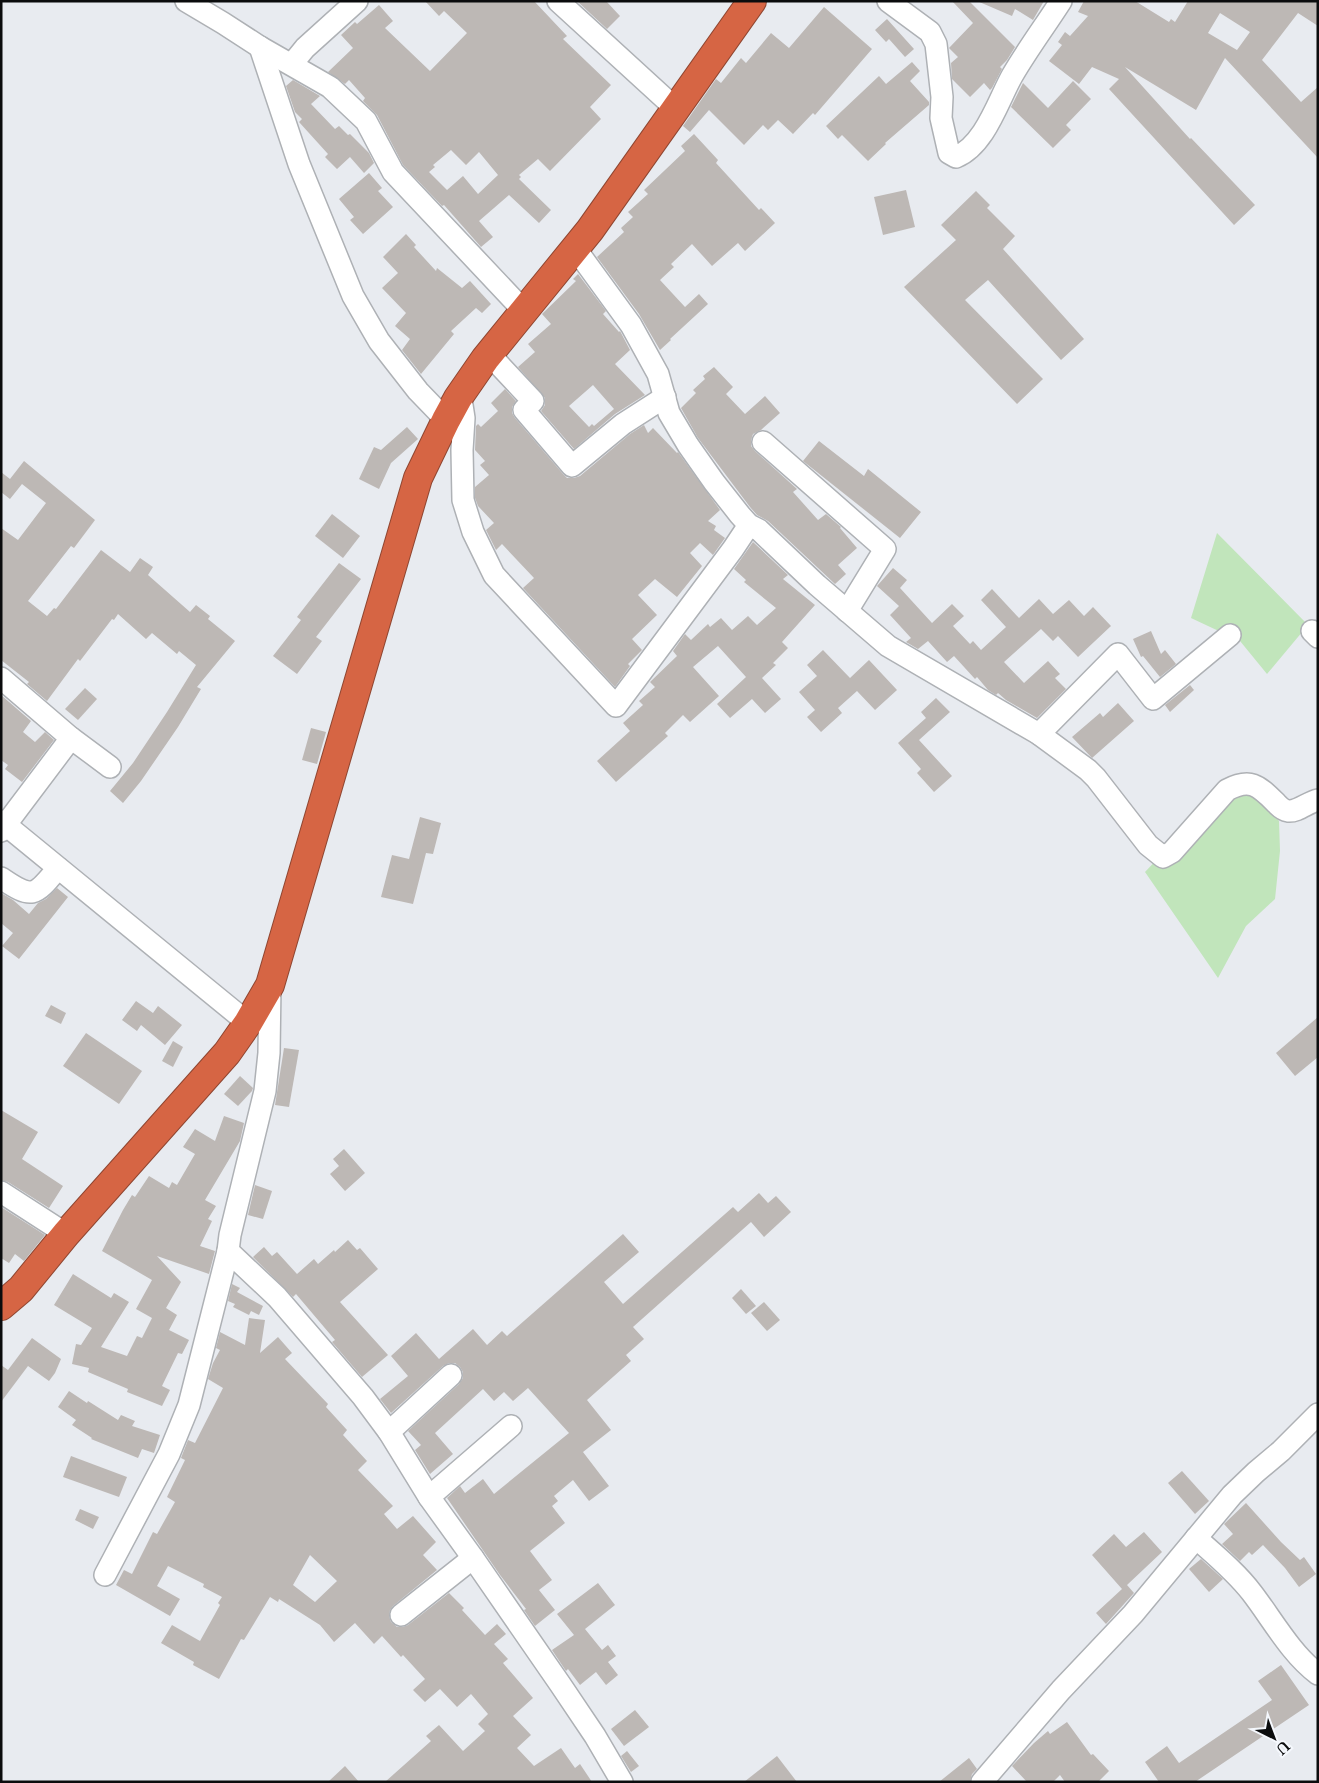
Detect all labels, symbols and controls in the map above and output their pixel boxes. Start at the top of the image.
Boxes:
north arrow [1249,1713,1299,1763]
text: U [1272,1737,1293,1759]

